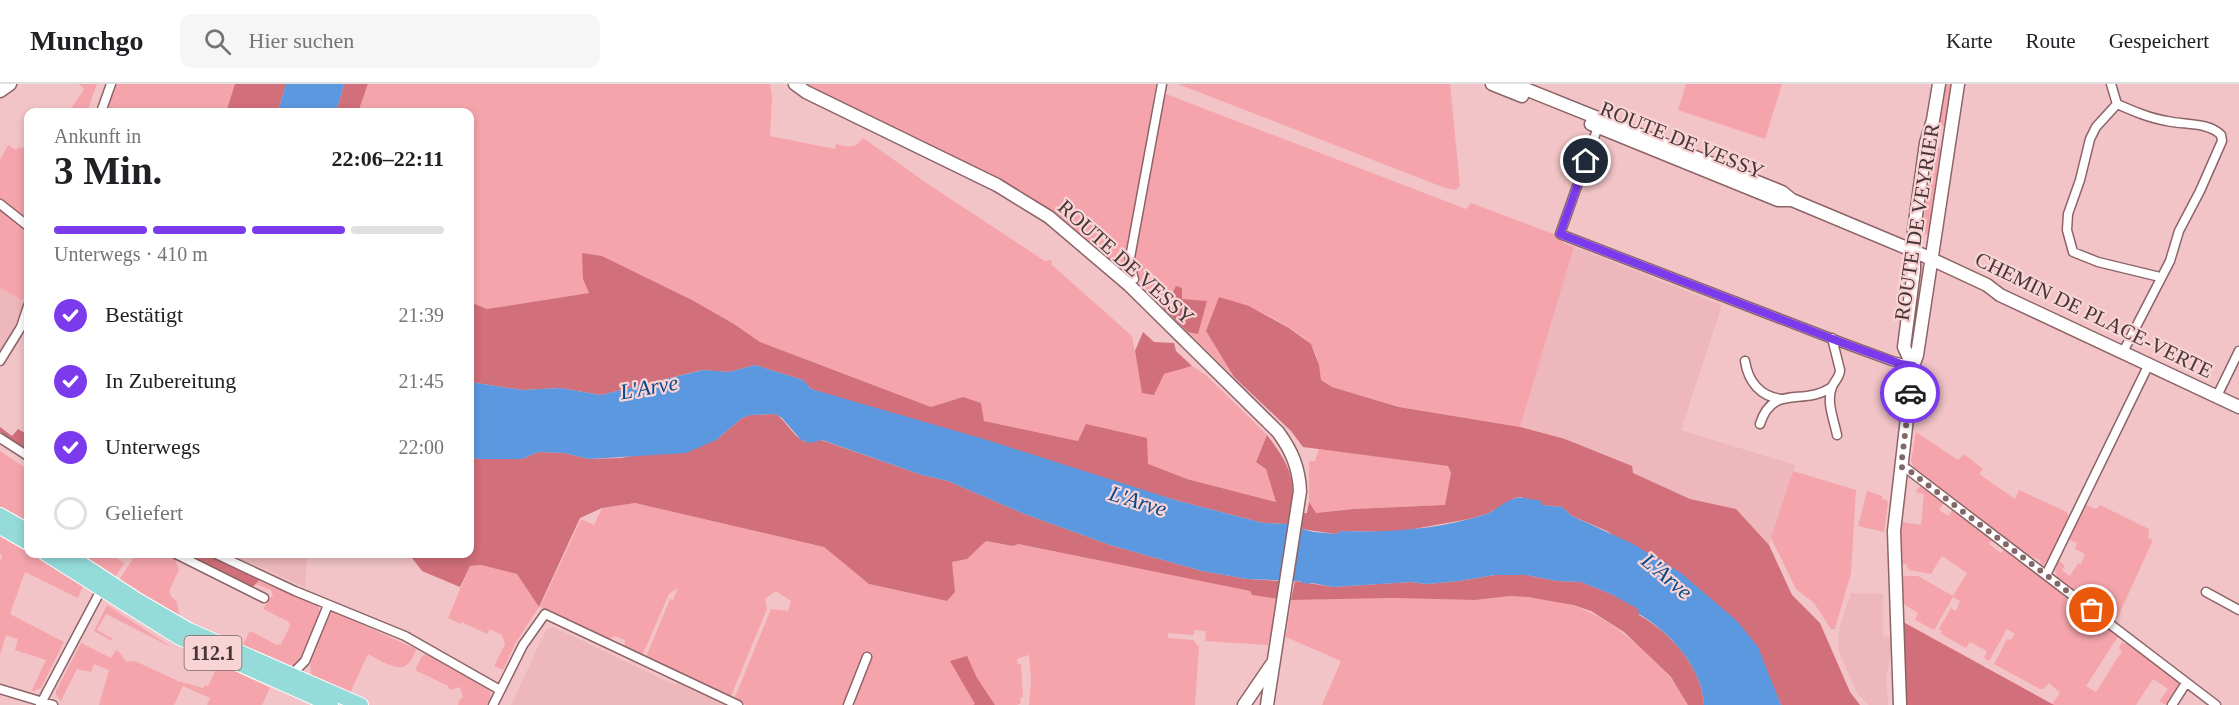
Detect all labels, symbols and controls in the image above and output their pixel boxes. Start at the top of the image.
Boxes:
search box [180,14,600,68]
text: Munchgo [30,25,144,56]
icon: search [201,25,234,58]
text: Hier suchen [249,28,354,53]
text: Karte [1946,29,1993,53]
text: Route [2026,29,2076,53]
text: Gespeichert [2109,29,2209,53]
street label: ROUTE DE VESSY [1597,96,1767,184]
street label: ROUTE DE VEYRIER [1890,122,1944,322]
text: Ankunft in [54,125,141,147]
pin [1560,135,1611,186]
icon: home [1569,144,1602,177]
text: 22:06–22:11 [332,146,444,171]
text: 3 Min. [54,149,162,192]
street label: ROUTE DE VESSY [1053,195,1199,329]
text: Unterwegs · 410 m [54,243,208,265]
street label: CHEMIN DE PLACE-VERTE [1971,247,2217,383]
icon: check [54,299,87,332]
text: Bestätigt [105,302,183,327]
text: 21:39 [398,304,444,326]
courier [1880,363,1940,423]
icon: check [54,365,87,398]
text: In Zubereitung [105,368,236,393]
text: 21:45 [398,370,444,392]
water label: L'Arve [617,370,680,405]
icon: car [1894,377,1927,410]
icon: check [54,431,87,464]
text: Unterwegs [105,434,200,459]
text: 22:00 [398,436,444,458]
water label: L'Arve [1105,480,1170,522]
text: Geliefert [105,500,183,525]
water label: L'Arve [1636,547,1698,605]
pin [2066,584,2117,635]
icon: bag [2075,593,2108,626]
road number: 112.1 [184,636,242,670]

